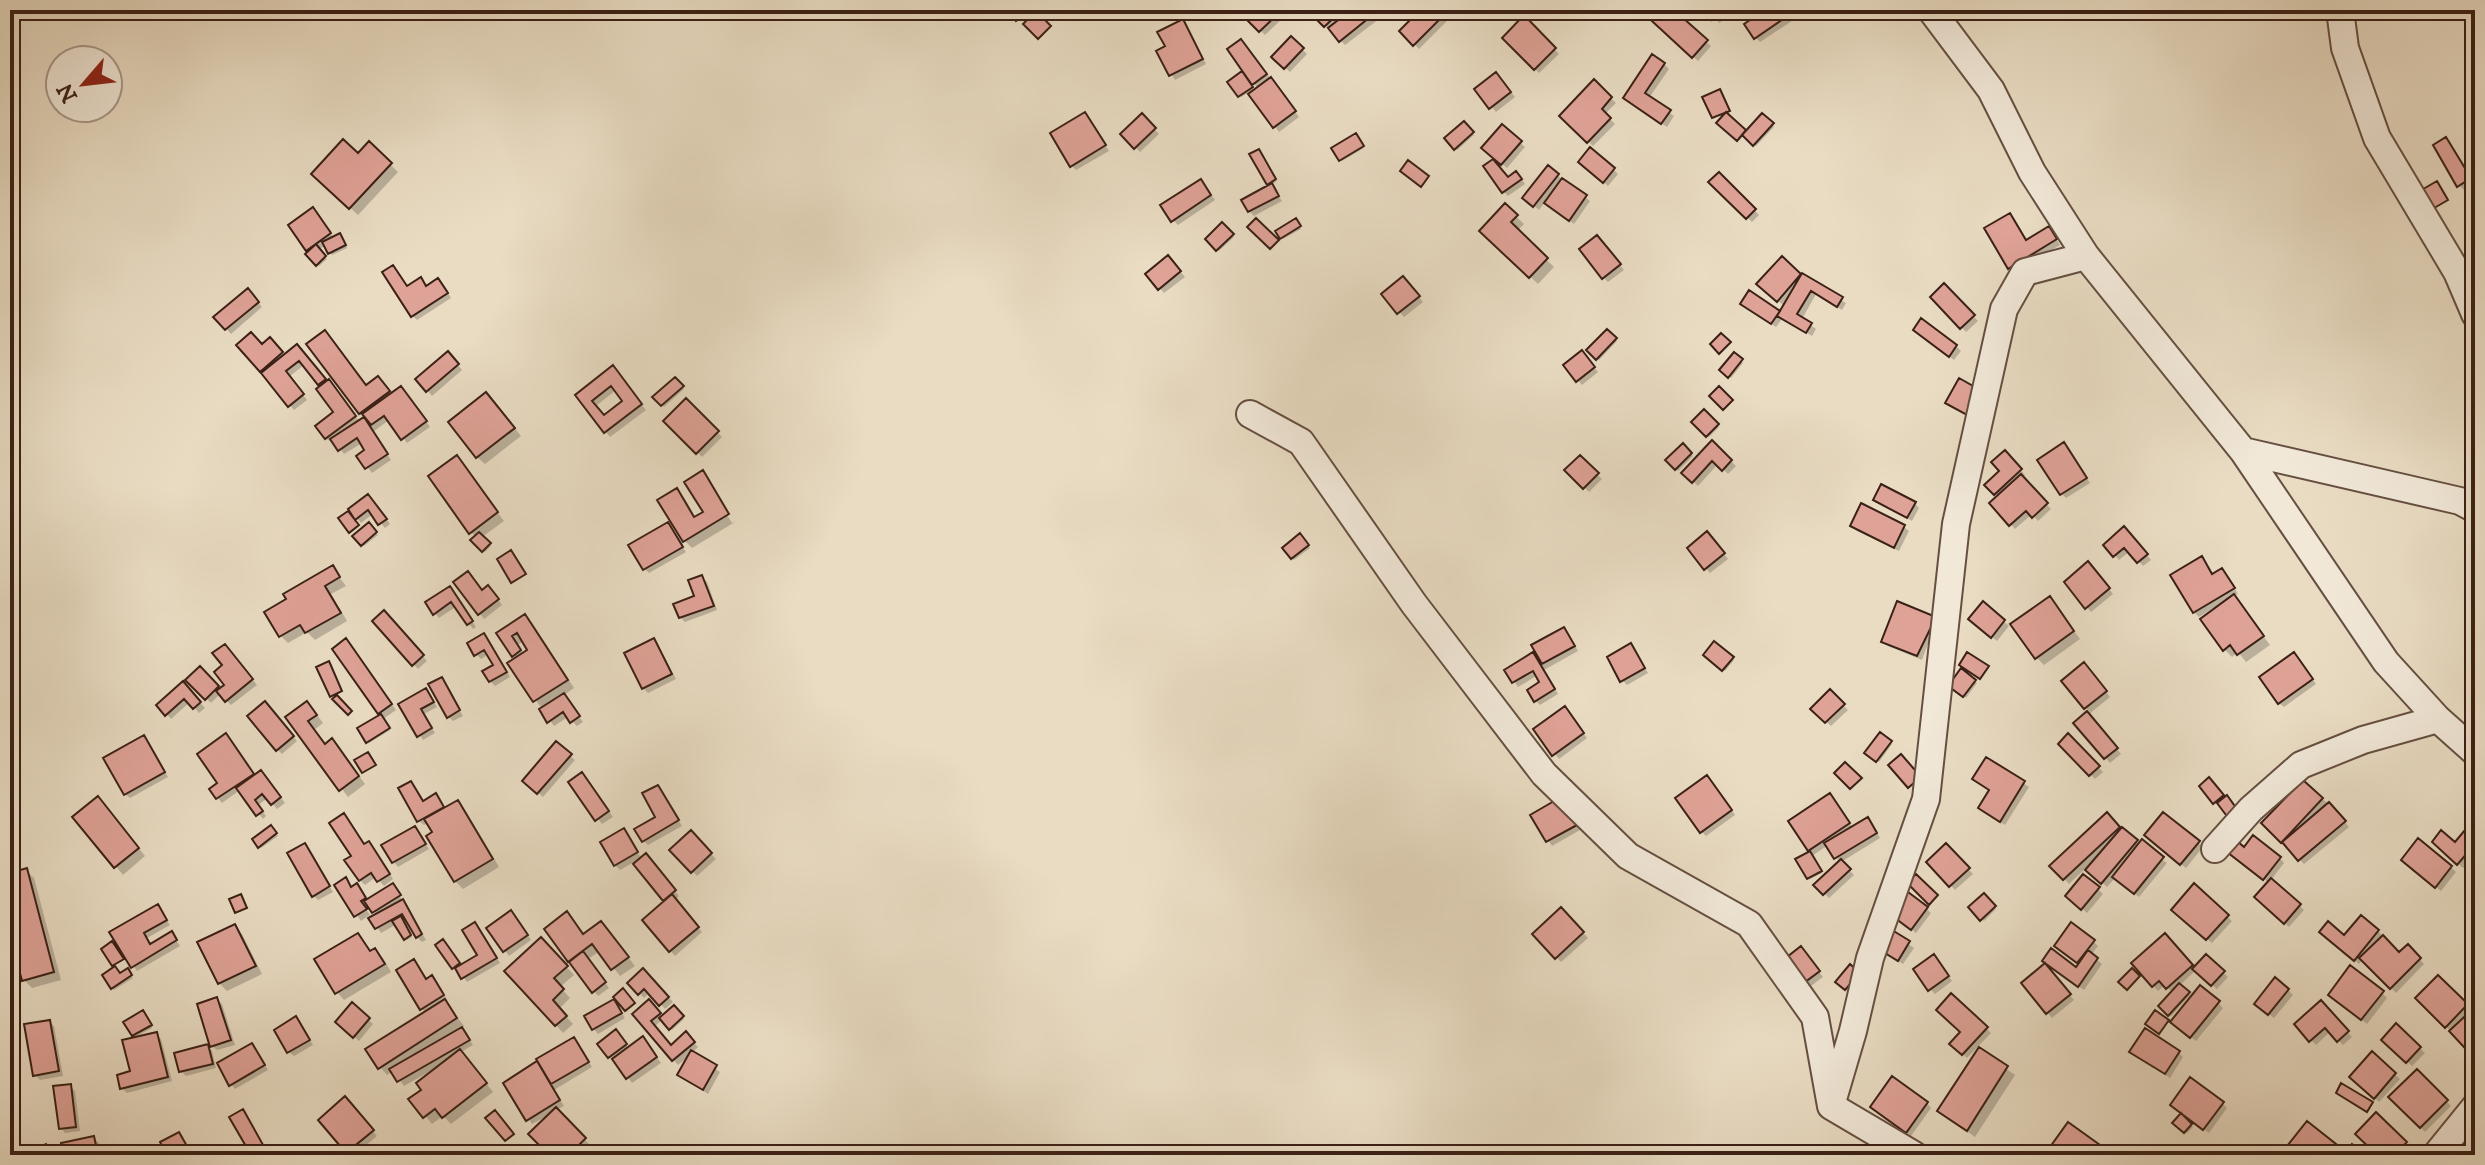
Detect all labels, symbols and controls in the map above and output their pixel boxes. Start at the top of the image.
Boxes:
north arrow [44,44,124,124]
text: N [52,78,84,107]

